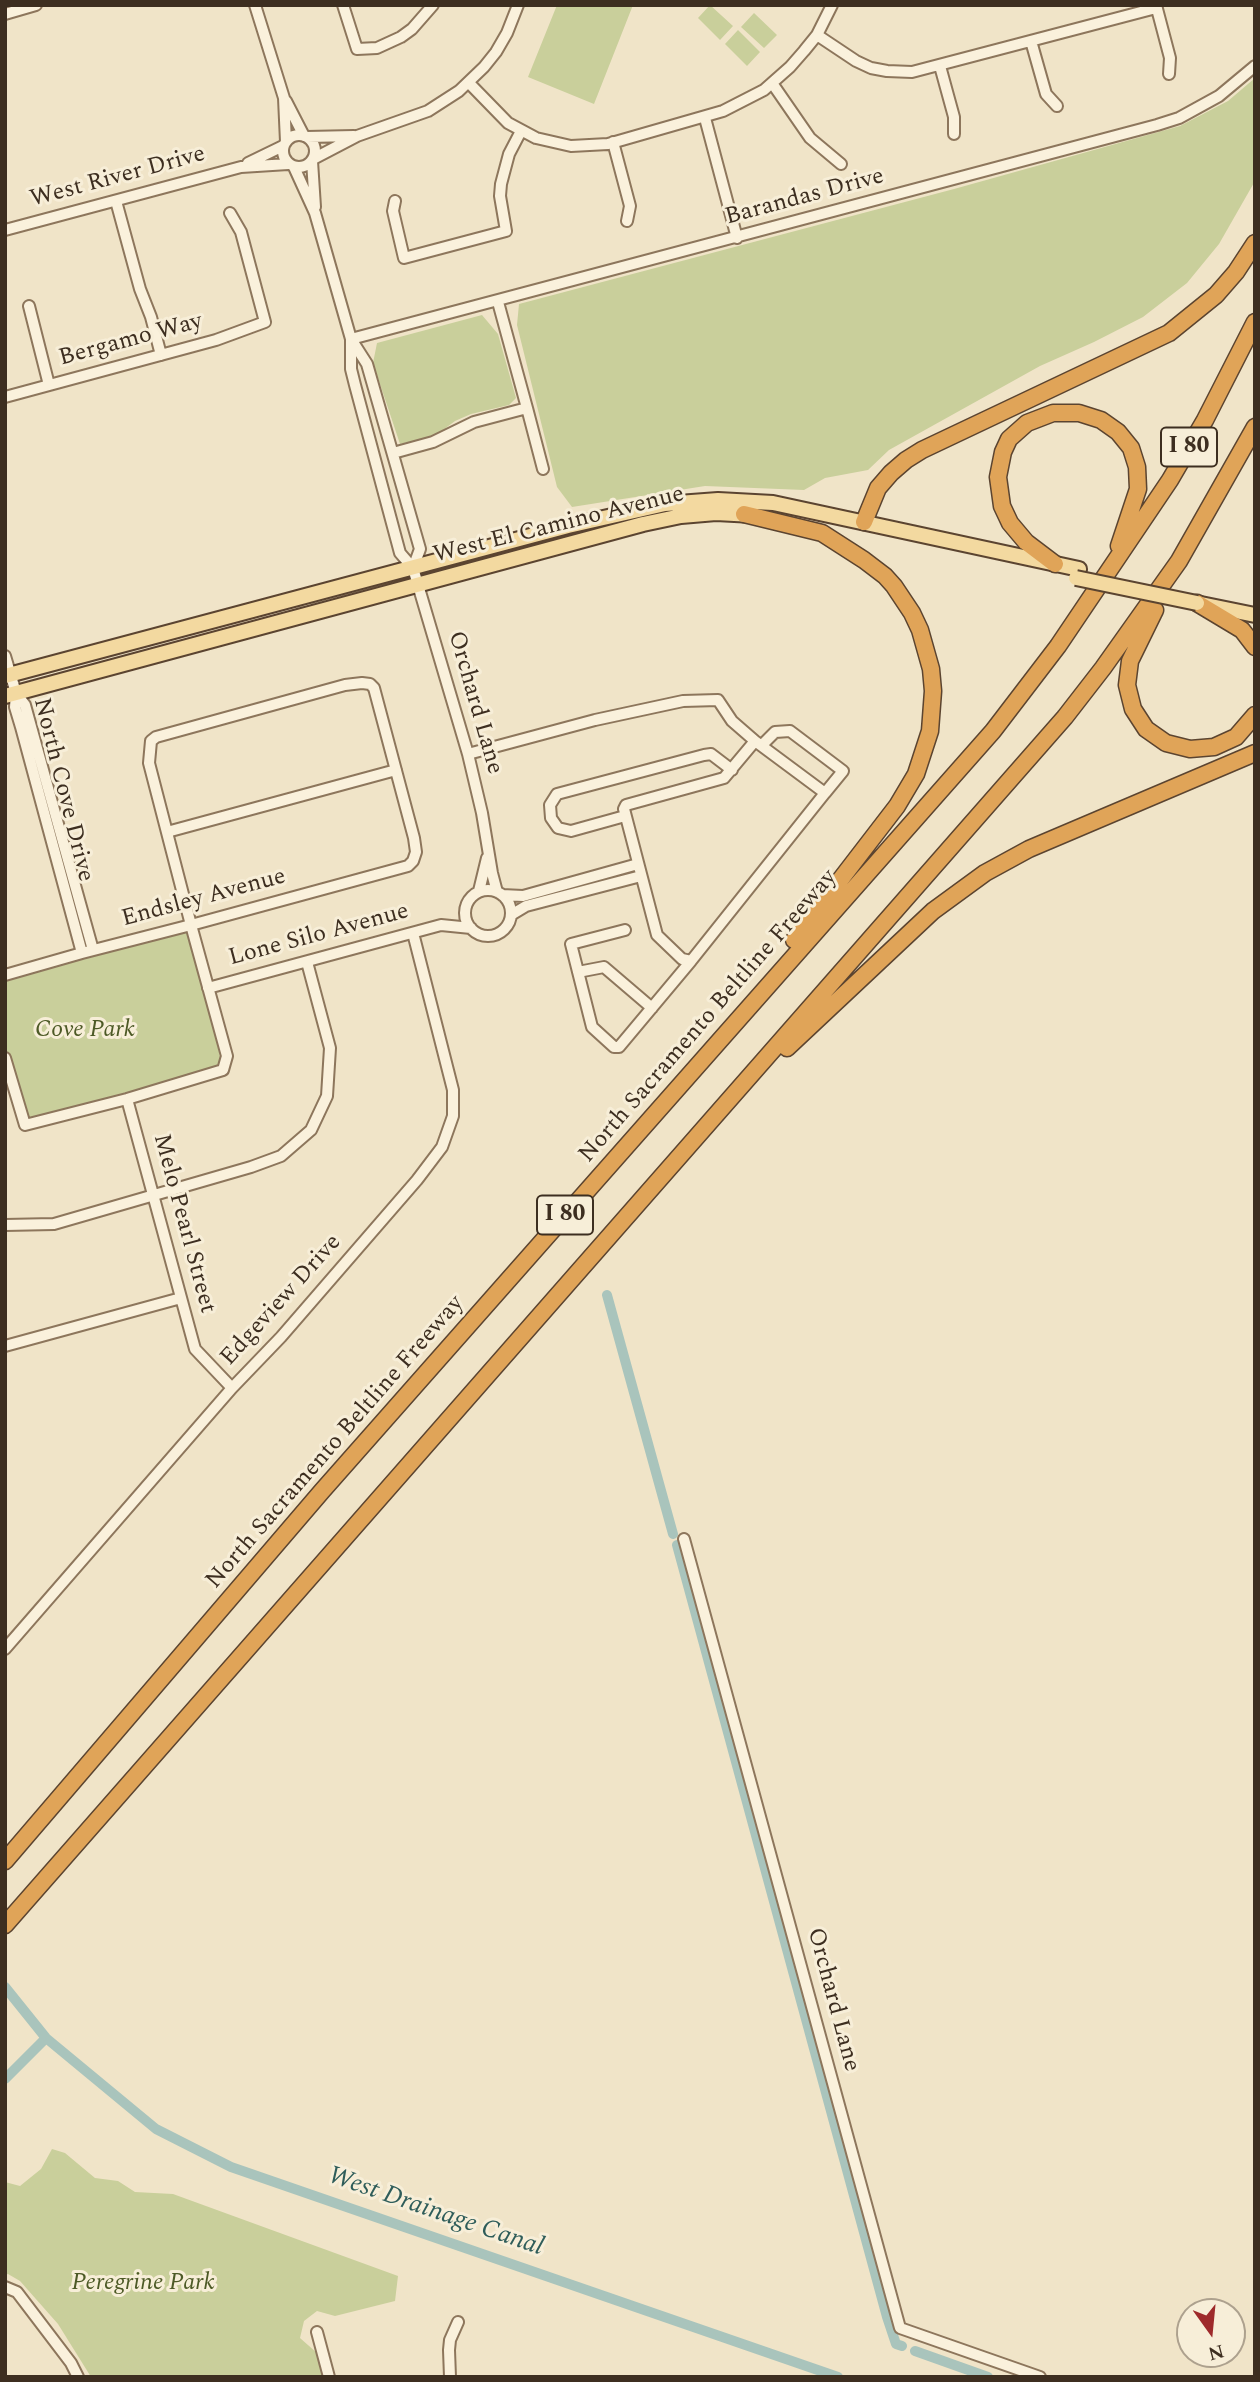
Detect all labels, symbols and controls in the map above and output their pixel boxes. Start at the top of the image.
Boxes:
street label: West River Drive [27,141,209,215]
street label: Barandas Drive [722,163,888,233]
street label: Bergamo Way [56,308,206,374]
road number: I 80 [1161,428,1217,466]
street label: West El Camino Avenue [431,481,687,571]
street label: Orchard Lane [440,628,508,778]
street label: North Cove Drive [25,695,99,885]
street label: Endsley Avenue [119,863,289,935]
street label: North Sacramento Beltline Freeway [574,864,844,1170]
street label: Lone Silo Avenue [226,898,412,974]
park label: Cove Park [35,1017,135,1045]
street label: Melo Pearl Street [145,1131,221,1317]
road number: I 80 [537,1196,593,1234]
street label: Edgeview Drive [215,1229,349,1373]
street label: North Sacramento Beltline Freeway [201,1290,471,1596]
street label: Orchard Lane [799,1925,865,2075]
water label: West Drainage Canal [323,2161,547,2265]
park label: Peregrine Park [71,2270,215,2298]
north arrow [1176,2298,1246,2368]
text: N [1205,2336,1227,2368]

